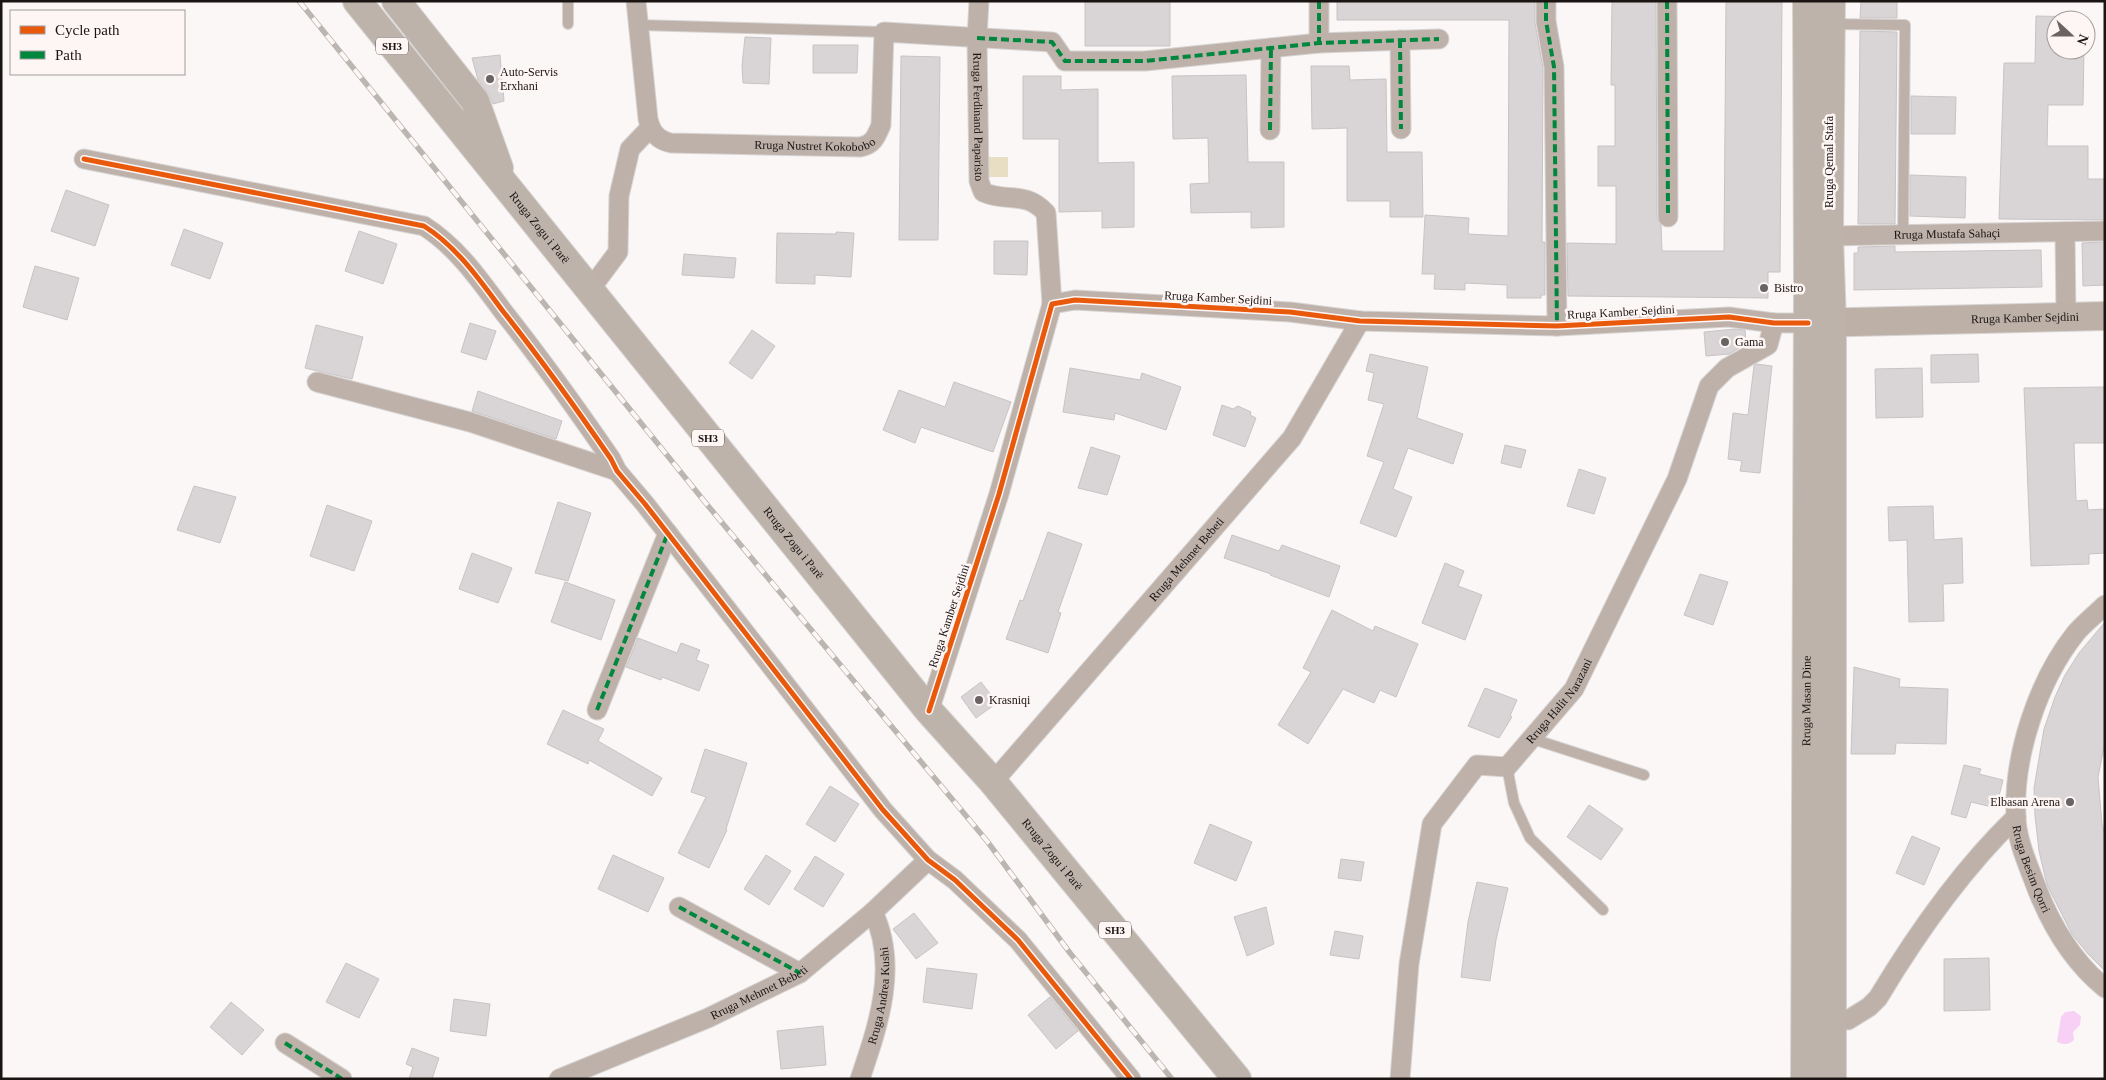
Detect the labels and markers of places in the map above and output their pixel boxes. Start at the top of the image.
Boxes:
place label: Auto-Servis Erxhani [500,65,558,93]
marker: Auto-Servis Erxhani [484,73,496,85]
place label: Bistro [1774,281,1803,295]
marker: Bistro [1758,282,1770,294]
place label: Gama [1735,335,1764,349]
marker: Gama [1719,336,1731,348]
place label: Krasniqi [989,693,1031,707]
marker: Krasniqi [973,694,985,706]
place label: Elbasan Arena [1990,795,2061,809]
marker: Elbasan Arena [2064,796,2076,808]

